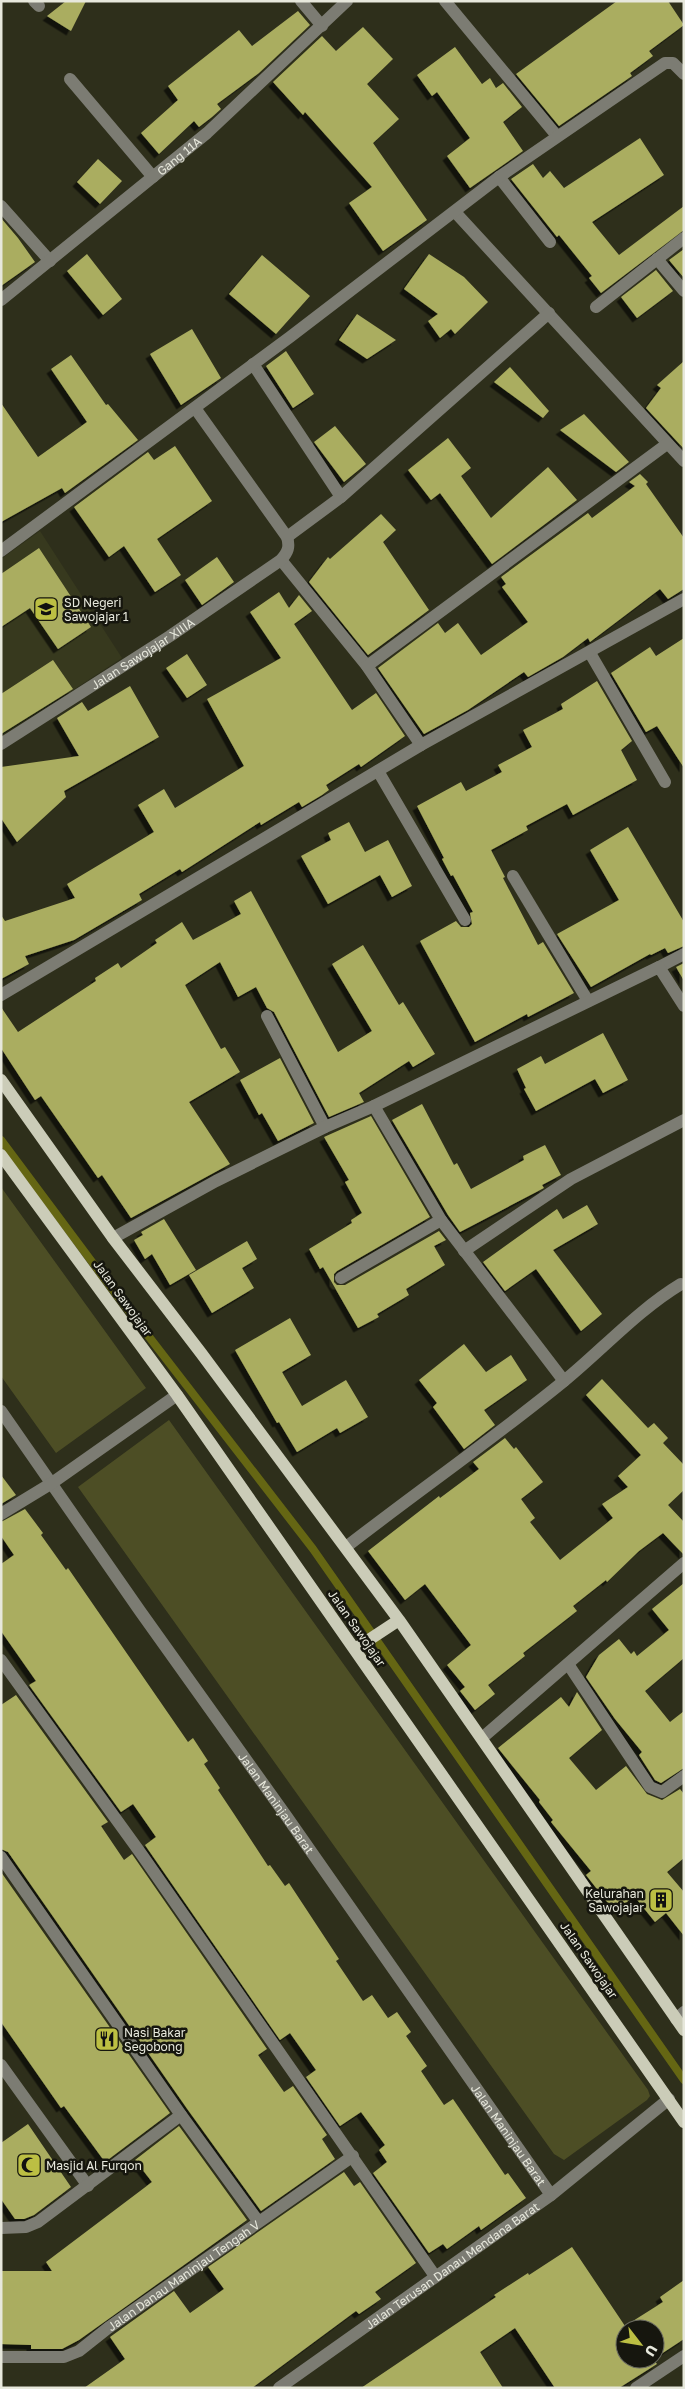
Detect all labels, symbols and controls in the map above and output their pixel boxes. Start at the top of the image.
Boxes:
street label: Gang 11A [154,133,204,178]
place label: SD Negeri Sawojajar 1 [64,595,129,624]
school or university icon: SD Negeri Sawojajar 1 [33,596,59,622]
street label: Jalan Sawojajar XIIIA [88,614,197,692]
street label: Jalan Sawojajar [90,1257,156,1339]
street label: Jalan Sawojajar [325,1587,389,1670]
street label: Jalan Maninjau Barat [236,1749,318,1856]
place label: Kelurahan Sawojajar [585,1886,644,1915]
building icon: Kelurahan Sawojajar [648,1887,674,1913]
street label: Jalan Sawojajar [557,1919,621,2002]
place label: Nasi Bakar Segobong [124,2025,186,2054]
restaurant icon: Nasi Bakar Segobong [94,2026,120,2052]
street label: Jalan Maninjau Barat [468,2081,550,2189]
mosque icon: Masjid Al Furqon [16,2152,42,2178]
place label: Masjid Al Furqon [46,2158,142,2173]
street label: Jalan Terusan Danau Mendana Barat [362,2198,542,2332]
street label: Jalan Danau Maninjau Tengah V [104,2217,262,2334]
north arrow [615,2319,665,2369]
text: U [642,2342,661,2360]

